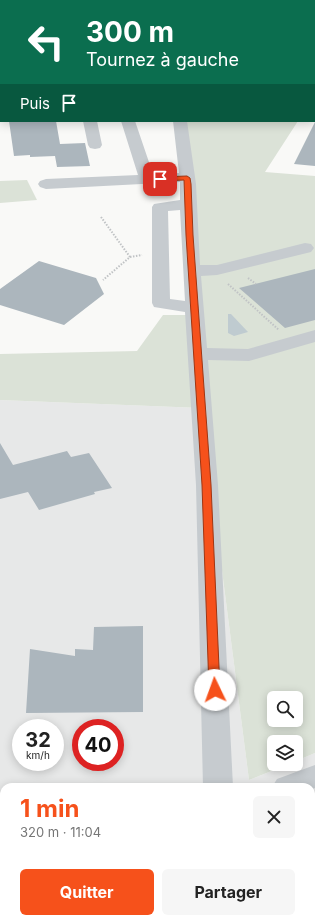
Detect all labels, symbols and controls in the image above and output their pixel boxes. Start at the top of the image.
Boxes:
text: 300 m [86,15,174,49]
icon: left [20,16,72,68]
text: Tournez à gauche [86,49,239,70]
icon: arrive [58,92,80,114]
text: Puis [20,94,50,113]
pin [143,162,177,196]
icon: arrive [149,168,171,190]
position arrow [194,669,236,711]
map controls [267,691,303,771]
button: search [267,691,303,727]
speed limit sign: 40 [72,719,124,771]
text: 32 [25,728,51,752]
button: layers [267,735,303,771]
text: km/h [26,749,50,761]
text: 1 min [20,794,79,823]
button: close [253,796,295,838]
text: 320 m · 11:04 [20,824,101,840]
button: Quitter [20,869,154,915]
button: Partager [162,869,295,915]

